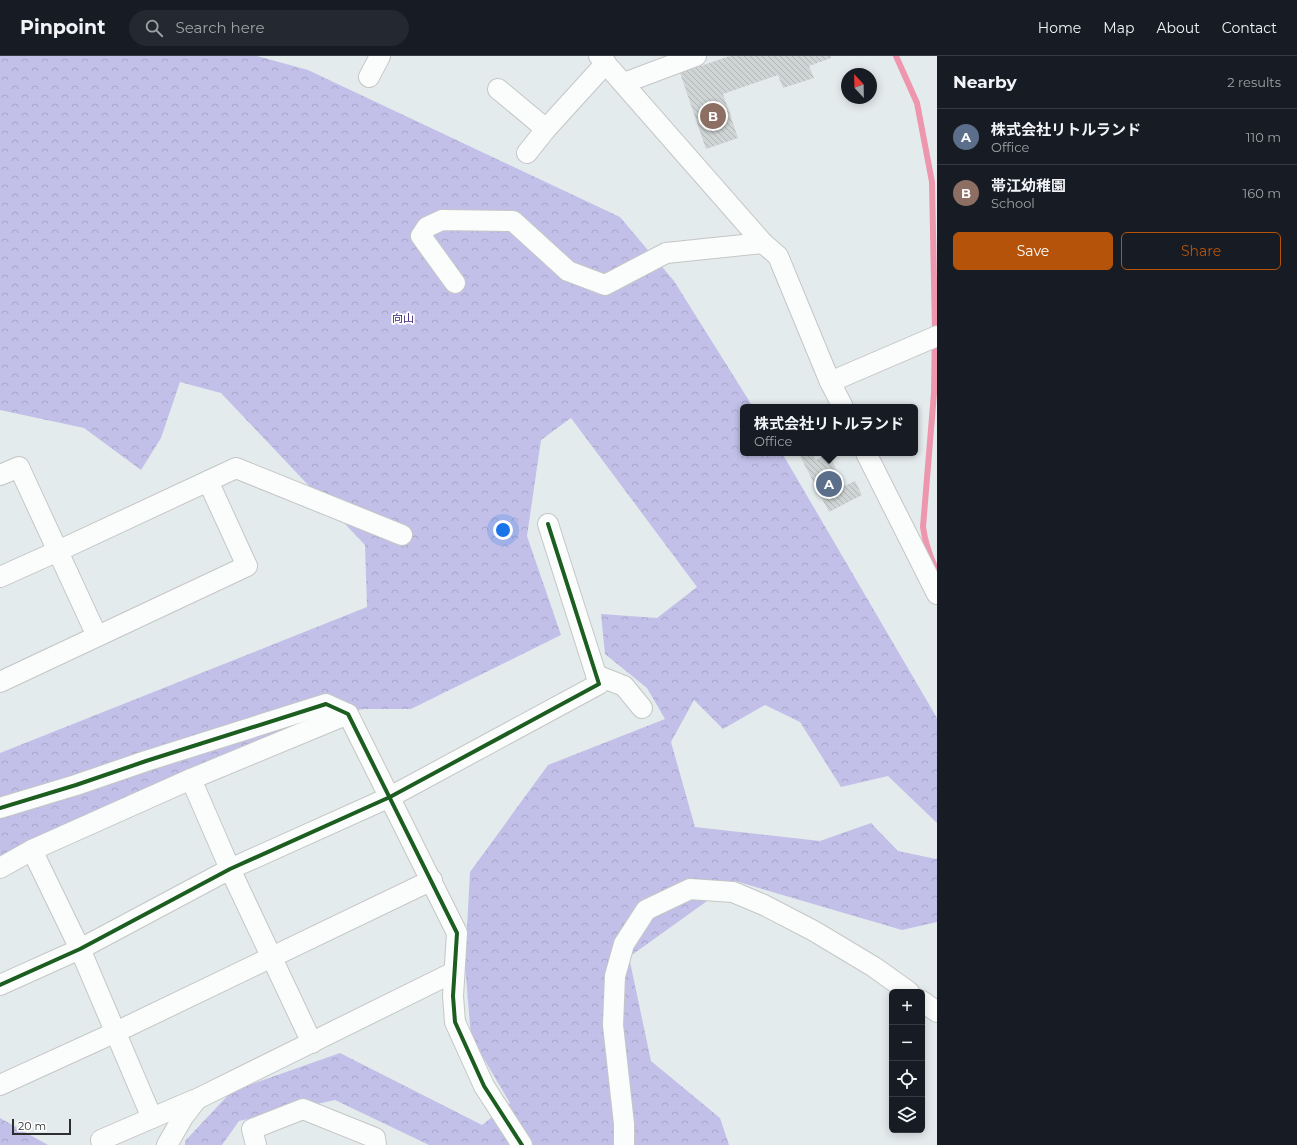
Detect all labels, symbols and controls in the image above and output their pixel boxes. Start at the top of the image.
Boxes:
search box [129,10,409,46]
text: Pinpoint [20,16,105,39]
icon: search [143,17,165,39]
text: Search here [175,18,265,37]
text: Home [1038,19,1081,37]
text: Map [1103,19,1134,37]
text: About [1156,19,1200,37]
text: Contact [1222,19,1277,37]
north arrow [841,68,877,104]
text: Nearby [953,72,1017,92]
text: 2 results [1227,74,1281,90]
pin: B [700,101,726,131]
text: 株式会社リトルランド [991,120,1141,139]
text: A [961,129,971,145]
text: 110 m [1246,129,1281,145]
text: Office [991,139,1029,155]
text: 帯江幼稚園 [991,176,1066,195]
text: B [961,185,971,201]
text: 160 m [1243,185,1281,201]
text: School [991,195,1035,211]
button: Save [953,232,1113,270]
button: Share [1121,232,1281,270]
park label: 向山 [392,311,414,325]
popup [740,404,918,456]
text: 株式会社リトルランド [754,414,904,433]
text: Office [754,433,792,449]
pin: A [816,469,842,499]
your location [493,520,513,540]
map controls [889,989,925,1133]
button: + [889,989,925,1025]
button: − [889,1025,925,1061]
button: locate [889,1061,925,1097]
button: layers [889,1097,925,1133]
scale bar [12,1117,71,1136]
text: 20 m [18,1119,46,1133]

